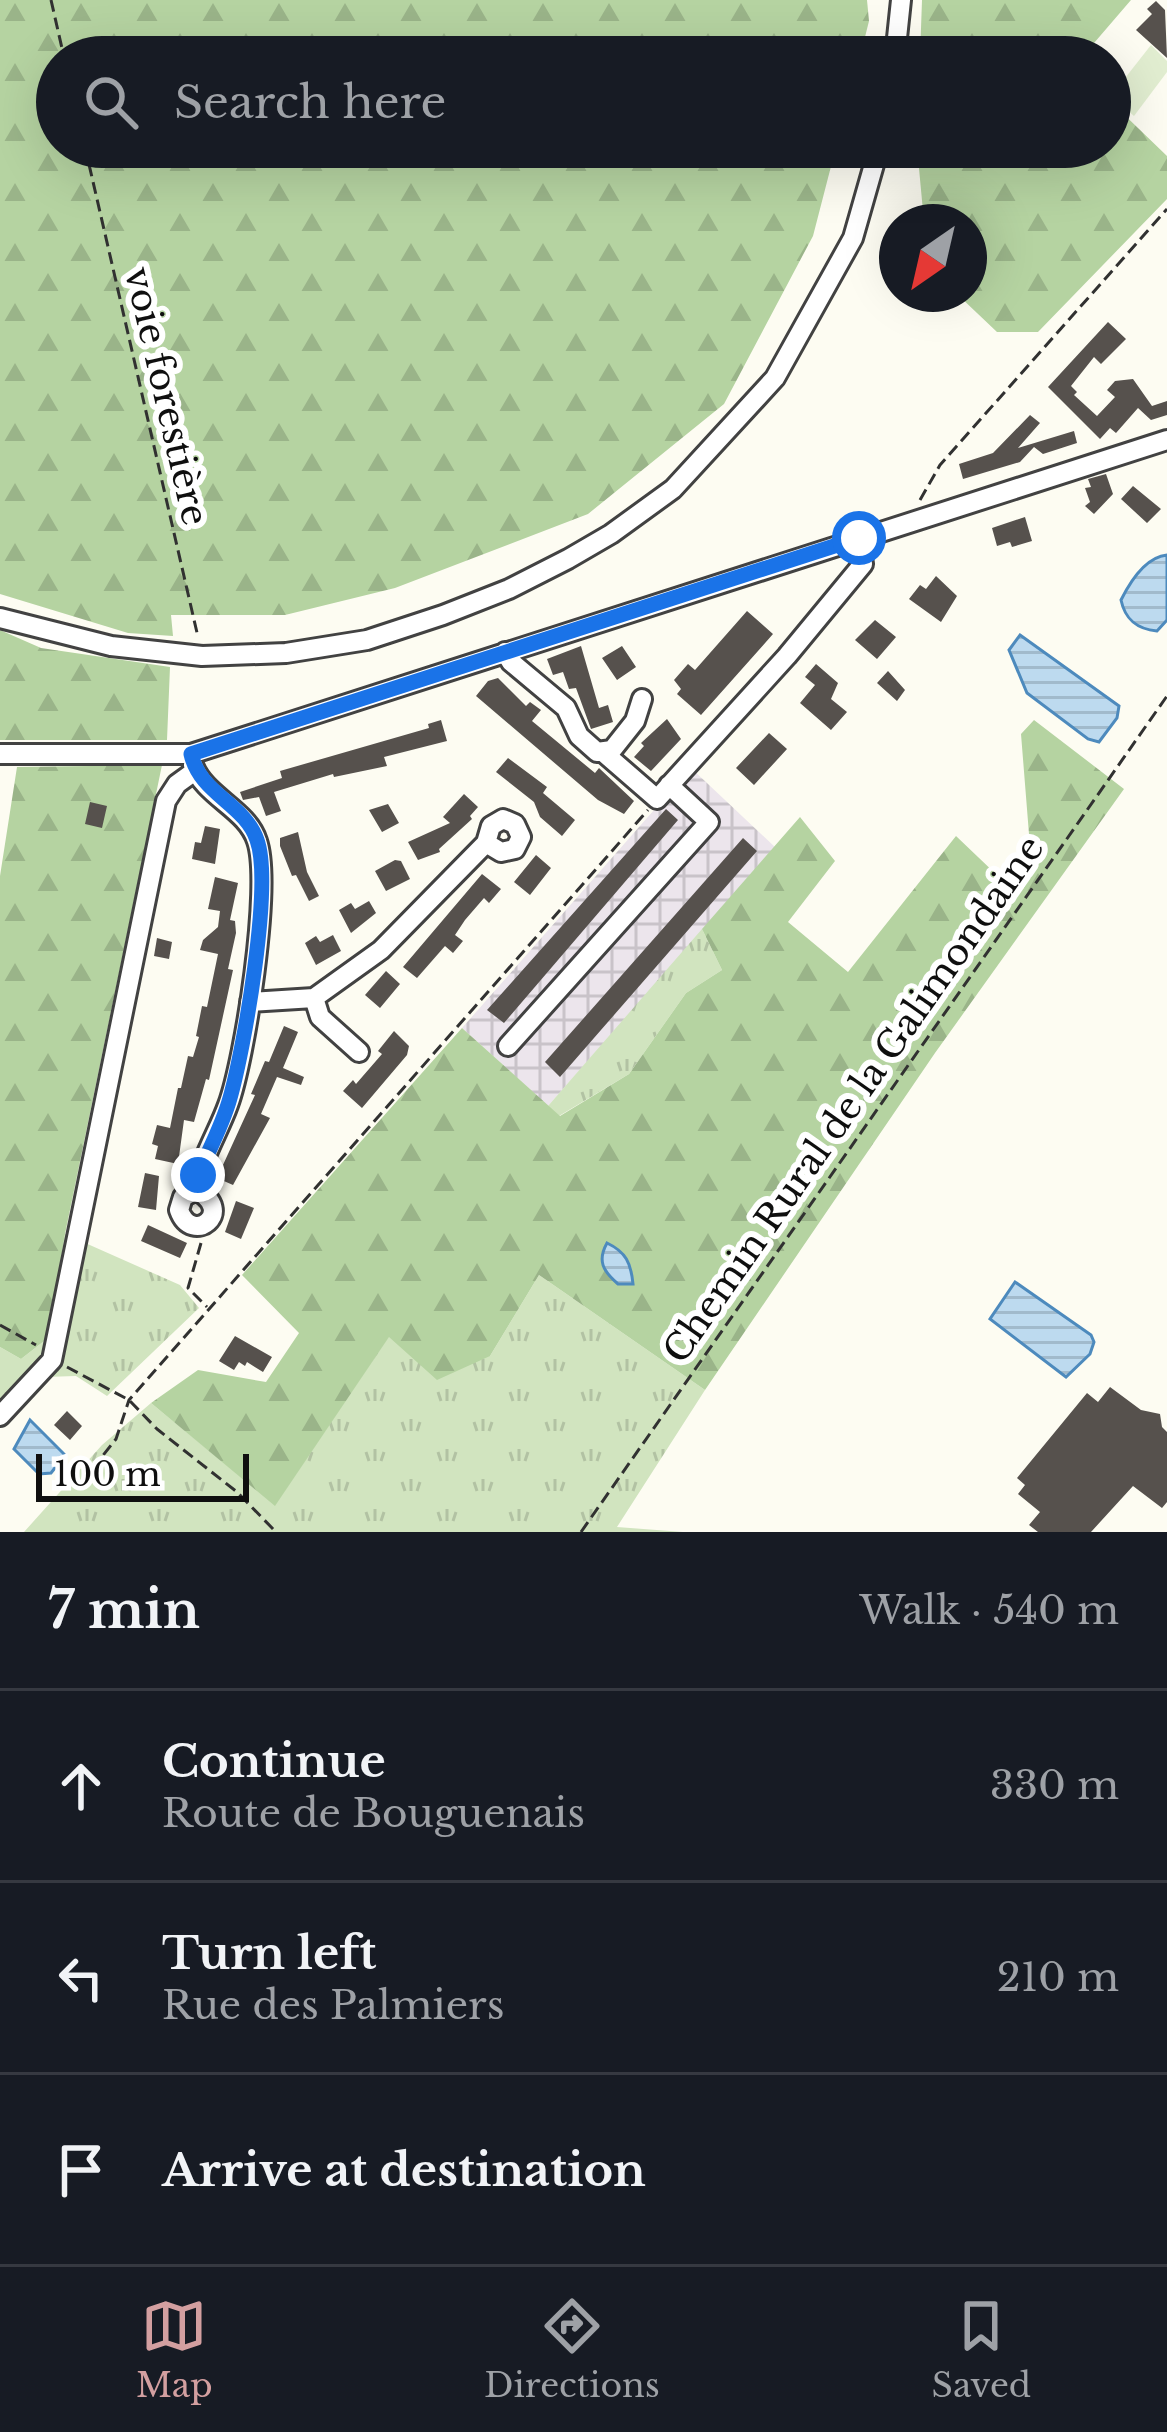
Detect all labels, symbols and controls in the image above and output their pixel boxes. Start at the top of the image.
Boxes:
search box [36,36,1131,168]
icon: search [78,69,144,135]
text: Search here [174,74,446,130]
north arrow [879,204,987,312]
street label: voie forestière [115,263,218,530]
route start [832,511,886,565]
street label: Chemin Rural de la Galimondaine [653,827,1053,1371]
route end [171,1148,225,1202]
scale bar [36,1448,249,1501]
text: 100 m [54,1454,161,1495]
text: 7 min [48,1579,200,1642]
text: Walk · 540 m [859,1586,1119,1635]
text: Continue [162,1733,386,1789]
icon: ahead [48,1753,114,1819]
text: 330 m [990,1761,1119,1810]
text: Route de Bouguenais [162,1789,585,1838]
text: Turn left [162,1925,376,1981]
icon: left [48,1945,114,2011]
text: 210 m [997,1953,1119,2002]
text: Rue des Palmiers [162,1981,504,2030]
icon: arrive [48,2137,114,2203]
text: Arrive at destination [162,2142,646,2198]
tab: Map [136,2293,213,2406]
tab: Directions [484,2293,660,2406]
tab: Saved [932,2293,1031,2406]

